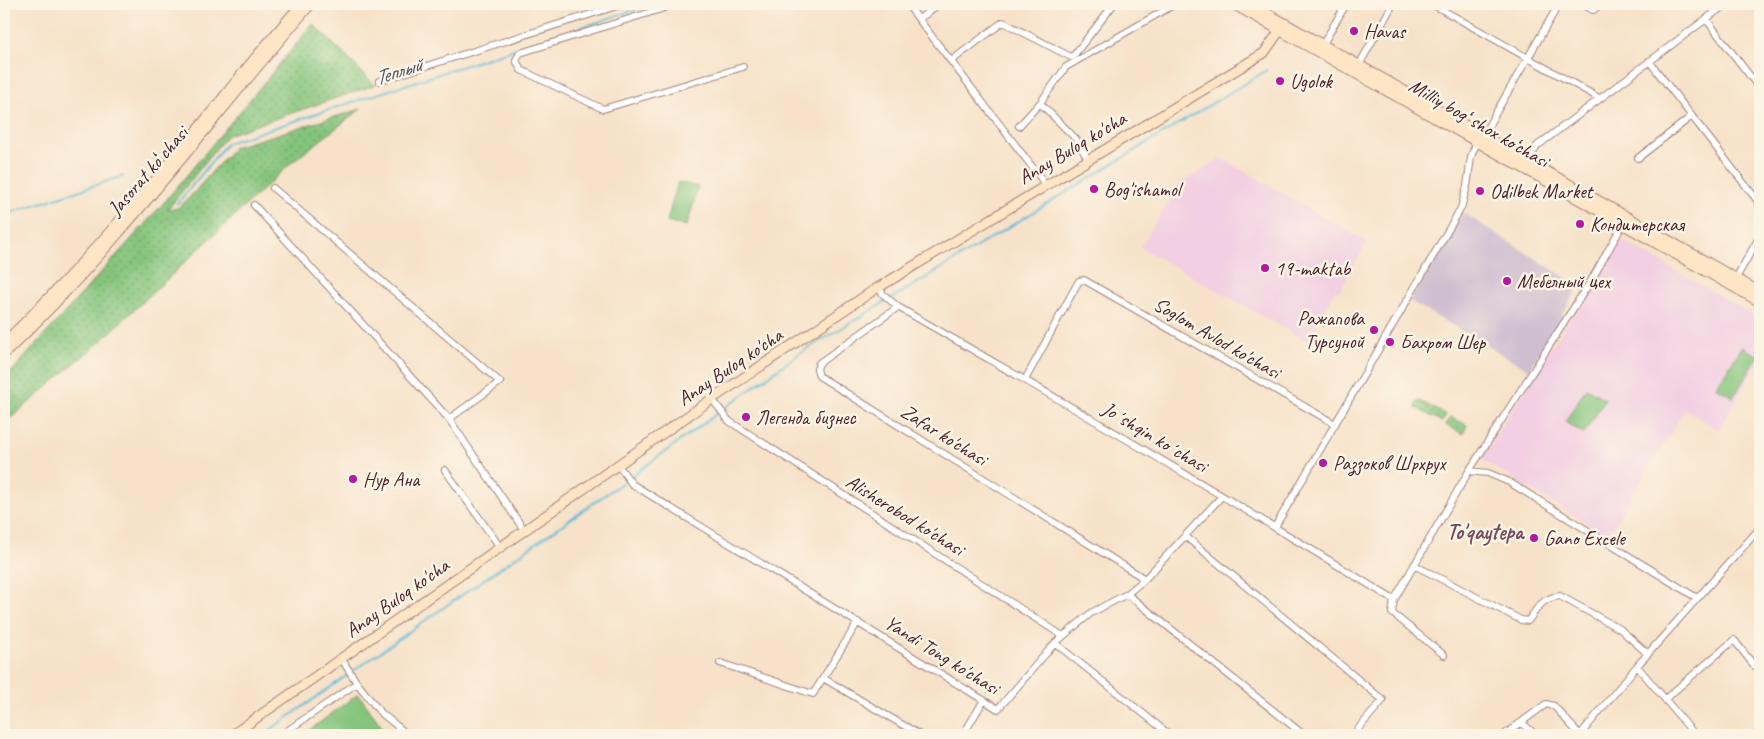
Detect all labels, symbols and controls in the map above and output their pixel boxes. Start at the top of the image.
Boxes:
place label: Havas [1364,19,1407,44]
marker: Havas [1348,25,1360,37]
water label: Теплый [371,50,429,91]
place label: Ugolok [1290,69,1333,94]
street label: Milliy bog‘ shox ko‘chasi [1405,73,1555,174]
marker: Ugolok [1274,75,1286,87]
street label: Anay Buloq ko'cha [1013,105,1132,190]
street label: Jasorat koʻchasi [102,120,195,221]
place label: Bog'ishamol [1104,177,1184,202]
place label: Odilbek Market [1490,179,1595,204]
marker: Bog'ishamol [1088,183,1100,195]
marker: Odilbek Market [1474,185,1486,197]
place label: Кондитерская [1590,212,1686,237]
marker: Кондитерская [1574,218,1586,230]
place label: 19-maktab [1275,256,1351,281]
marker: 19-maktab [1259,262,1271,274]
place label: Мебелный цех [1517,269,1612,294]
marker: Мебелный цех [1501,275,1513,287]
street label: Soglom Avlod ko'chasi [1149,292,1287,386]
place label: Ражапова Турсуной [1297,306,1366,354]
street label: Anay Buloq ko'cha [673,322,788,411]
marker: Ражапова Турсуной [1368,324,1380,336]
place label: Бахром Шер [1400,330,1487,355]
marker: Бахром Шер [1384,336,1396,348]
street label: Joʼshqin koʼchasi [1097,395,1214,479]
street label: Zafar ko'chasi [896,399,994,472]
place label: Легенда бизнес [756,405,856,430]
marker: Легенда бизнес [740,411,752,423]
place label: Раззоков Шрхрух [1333,451,1447,477]
marker: Раззоков Шрхрух [1317,457,1329,469]
place label: Нур Ана [363,467,421,492]
street label: Alisherobod ko'chasi [841,469,971,562]
marker: Нур Ана [347,473,359,485]
district label: To'qaytepa [1447,518,1525,546]
place label: Gano Excele [1544,526,1626,551]
marker: Gano Excele [1528,532,1540,544]
street label: Anay Buloq ko'cha [340,552,455,643]
street label: Yandi Tong ko'chasi [880,610,1006,701]

